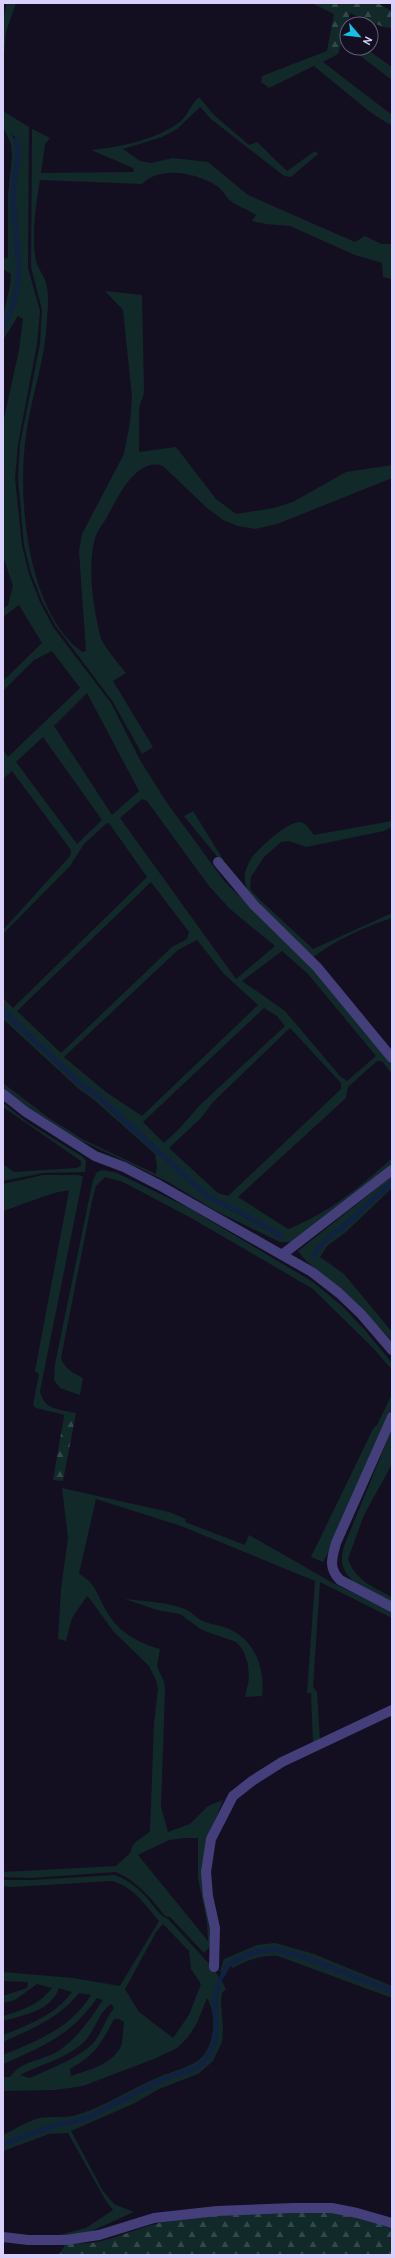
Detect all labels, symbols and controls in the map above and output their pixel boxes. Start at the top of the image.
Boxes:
north arrow [339,16,379,56]
text: N [360,34,376,47]

